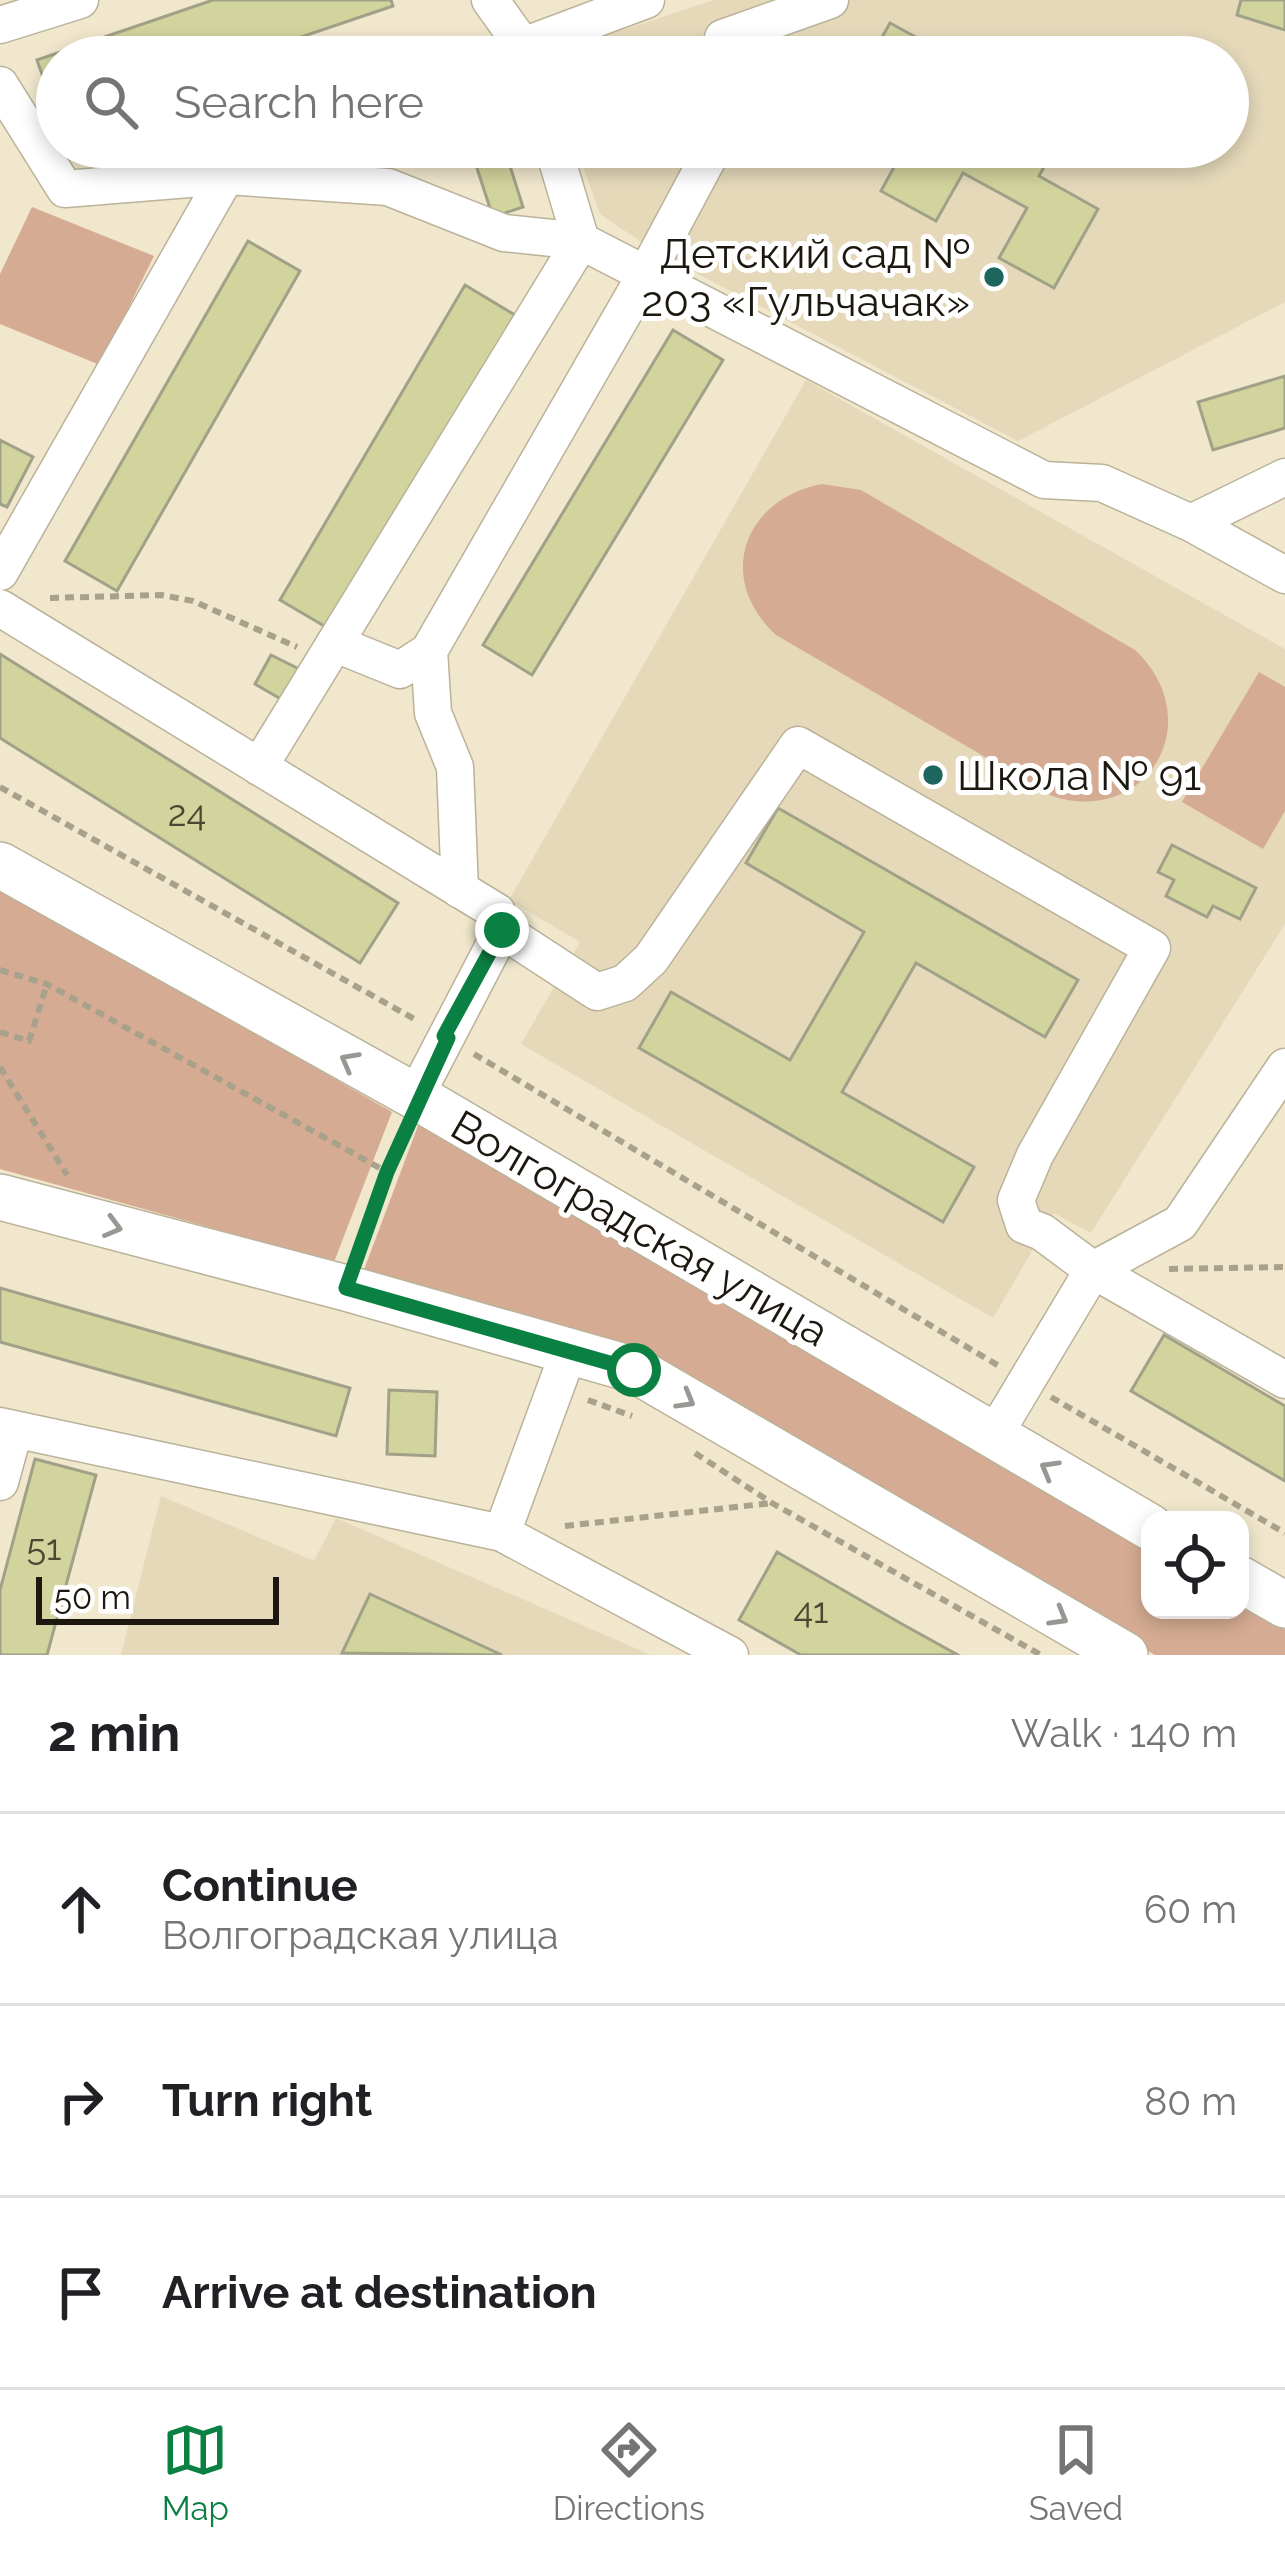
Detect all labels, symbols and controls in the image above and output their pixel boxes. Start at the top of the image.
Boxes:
search box [36,36,1249,168]
icon: search [78,69,144,135]
text: Search here [174,76,424,129]
place label: Детский сад № 203 «Гульчачак» [641,229,970,326]
marker: Детский сад № 203 «Гульчачак» [981,264,1007,290]
place label: Школа № 91 [957,751,1201,800]
marker: Школа № 91 [920,762,946,788]
house number: 24 [168,792,206,834]
route end [475,903,529,957]
one-way arrow [340,1052,362,1075]
street label: Волгоградская улица [443,1100,837,1356]
one-way arrow [102,1213,123,1238]
route start [607,1343,661,1397]
one-way arrow [673,1385,695,1408]
one-way arrow [1040,1460,1061,1483]
map controls [1141,1511,1249,1619]
button: locate [1141,1511,1249,1619]
house number: 51 [26,1526,62,1568]
scale bar [36,1571,279,1624]
text: 50 m [54,1578,131,1617]
house number: 41 [793,1589,829,1631]
one-way arrow [1046,1603,1068,1625]
text: 2 min [48,1703,180,1763]
text: Walk · 140 m [1011,1710,1237,1756]
text: Continue [162,1859,358,1912]
icon: ahead [48,1876,114,1942]
text: 60 m [1144,1886,1237,1932]
text: Волгоградская улица [162,1912,558,1958]
icon: right [48,2068,114,2134]
text: Turn right [162,2074,372,2127]
text: 80 m [1144,2078,1237,2124]
icon: arrive [48,2260,114,2326]
text: Arrive at destination [162,2266,597,2319]
tab: Map [162,2417,229,2528]
tab: Directions [553,2417,705,2528]
tab: Saved [1029,2417,1123,2528]

